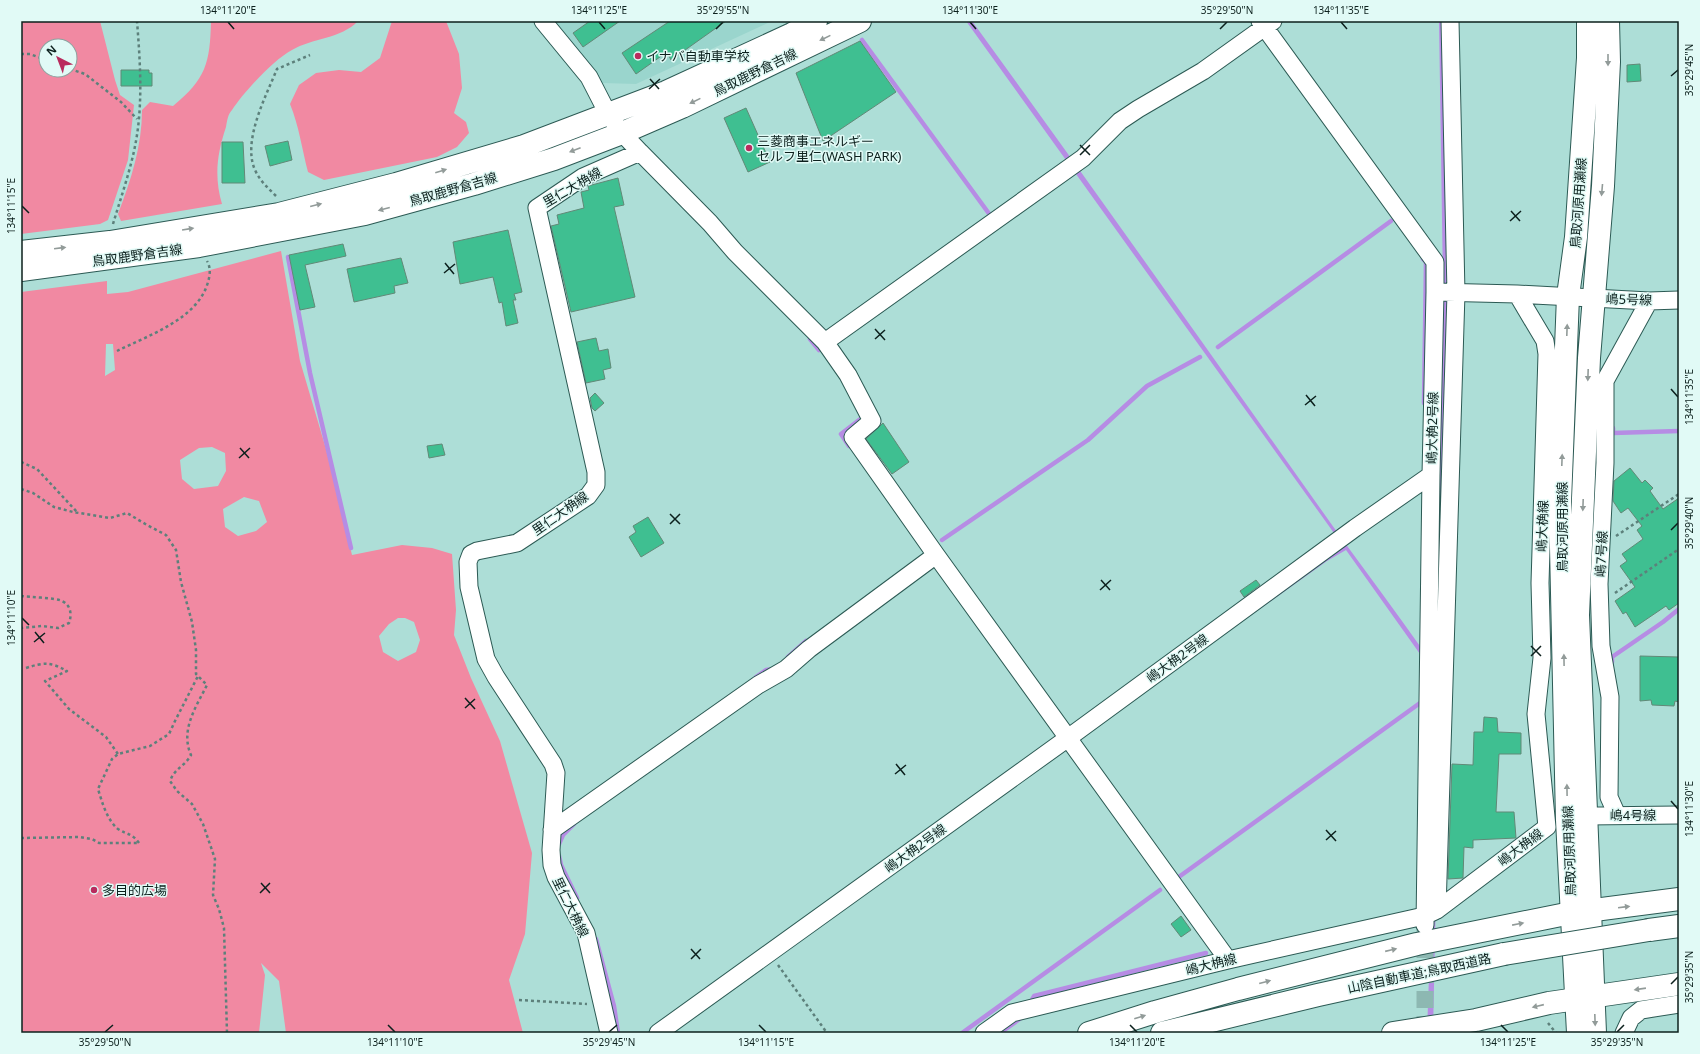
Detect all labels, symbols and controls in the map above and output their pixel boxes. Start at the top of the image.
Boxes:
text: 134°11'20"E [200,3,256,17]
text: 134°11'25"E [571,3,627,17]
text: 35°29'55"N [697,3,749,17]
text: 134°11'30"E [942,3,998,17]
text: 35°29'50"N [1201,3,1253,17]
text: 134°11'35"E [1313,3,1369,17]
one-way arrow [819,35,831,41]
north arrow [38,38,78,78]
text: N [43,42,59,59]
street label: 鳥取鹿野倉吉線 [710,44,800,100]
text: 35°29'45"N [1682,44,1696,96]
place label: イナバ自動車学校 [646,47,750,65]
marker: イナバ自動車学校 [633,51,643,61]
one-way arrow [1605,54,1611,67]
one-way arrow [690,98,701,104]
place label: 三菱商事エネルギー セルフ里仁(WASH PARK) [757,132,902,165]
marker: 三菱商事エネルギー セルフ里仁(WASH PARK) [744,143,754,153]
one-way arrow [569,148,581,154]
street label: 鳥取河原用瀬線 [1566,157,1590,249]
street label: 里仁大桷線 [539,163,605,211]
street label: 鳥取鹿野倉吉線 [407,168,499,210]
one-way arrow [436,168,448,174]
text: 134°11'15"E [4,178,18,234]
one-way arrow [1599,184,1606,196]
one-way arrow [310,201,322,207]
one-way arrow [378,206,390,212]
one-way arrow [182,226,194,232]
street label: 鳥取鹿野倉吉線 [91,240,183,270]
one-way arrow [54,244,66,251]
street label: 嶋5号線 [1605,289,1653,309]
one-way arrow [1563,324,1570,336]
one-way arrow [1585,369,1591,382]
text: 134°11'35"E [1682,369,1696,425]
street label: 嶋大桷2号線 [1422,392,1442,464]
one-way arrow [1559,453,1565,466]
street label: 鳥取河原用瀬線 [1553,481,1571,573]
street label: 里仁大桷線 [528,487,592,539]
text: 35°29'40"N [1682,497,1696,549]
one-way arrow [1580,499,1587,511]
street label: 嶋大桷線 [1532,500,1552,552]
street label: 嶋7号線 [1591,530,1611,578]
text: 134°11'10"E [4,590,18,646]
street label: 嶋大桷2号線 [1142,629,1212,687]
one-way arrow [1561,653,1567,666]
text: 134°11'30"E [1682,781,1696,837]
one-way arrow [1563,784,1570,796]
street label: 鳥取河原用瀬線 [1558,805,1580,897]
street label: 嶋4号線 [1610,806,1656,824]
street label: 嶋大桷2号線 [880,819,950,877]
street label: 嶋大桷線 [1494,824,1546,870]
street label: 里仁大桷線 [549,874,593,940]
place label: 多目的広場 [102,881,167,899]
marker: 多目的広場 [89,885,99,895]
one-way arrow [1618,904,1630,910]
one-way arrow [1512,920,1524,926]
one-way arrow [1385,947,1397,953]
street label: 嶋大桷線 [1184,949,1238,979]
street label: 山陰自動車道;鳥取西道路 [1345,949,1493,997]
text: 35°29'35"N [1682,951,1696,1003]
one-way arrow [1259,979,1271,985]
one-way arrow [1634,986,1646,992]
one-way arrow [1532,1003,1544,1009]
one-way arrow [1134,1014,1146,1020]
one-way arrow [1591,1014,1598,1026]
text: 35°29'50"N [79,1035,131,1049]
text: 134°11'10"E [367,1035,423,1049]
text: 35°29'45"N [583,1035,635,1049]
text: 134°11'15"E [738,1035,794,1049]
text: 134°11'20"E [1109,1035,1165,1049]
text: 134°11'25"E [1480,1035,1536,1049]
text: 35°29'35"N [1591,1035,1643,1049]

